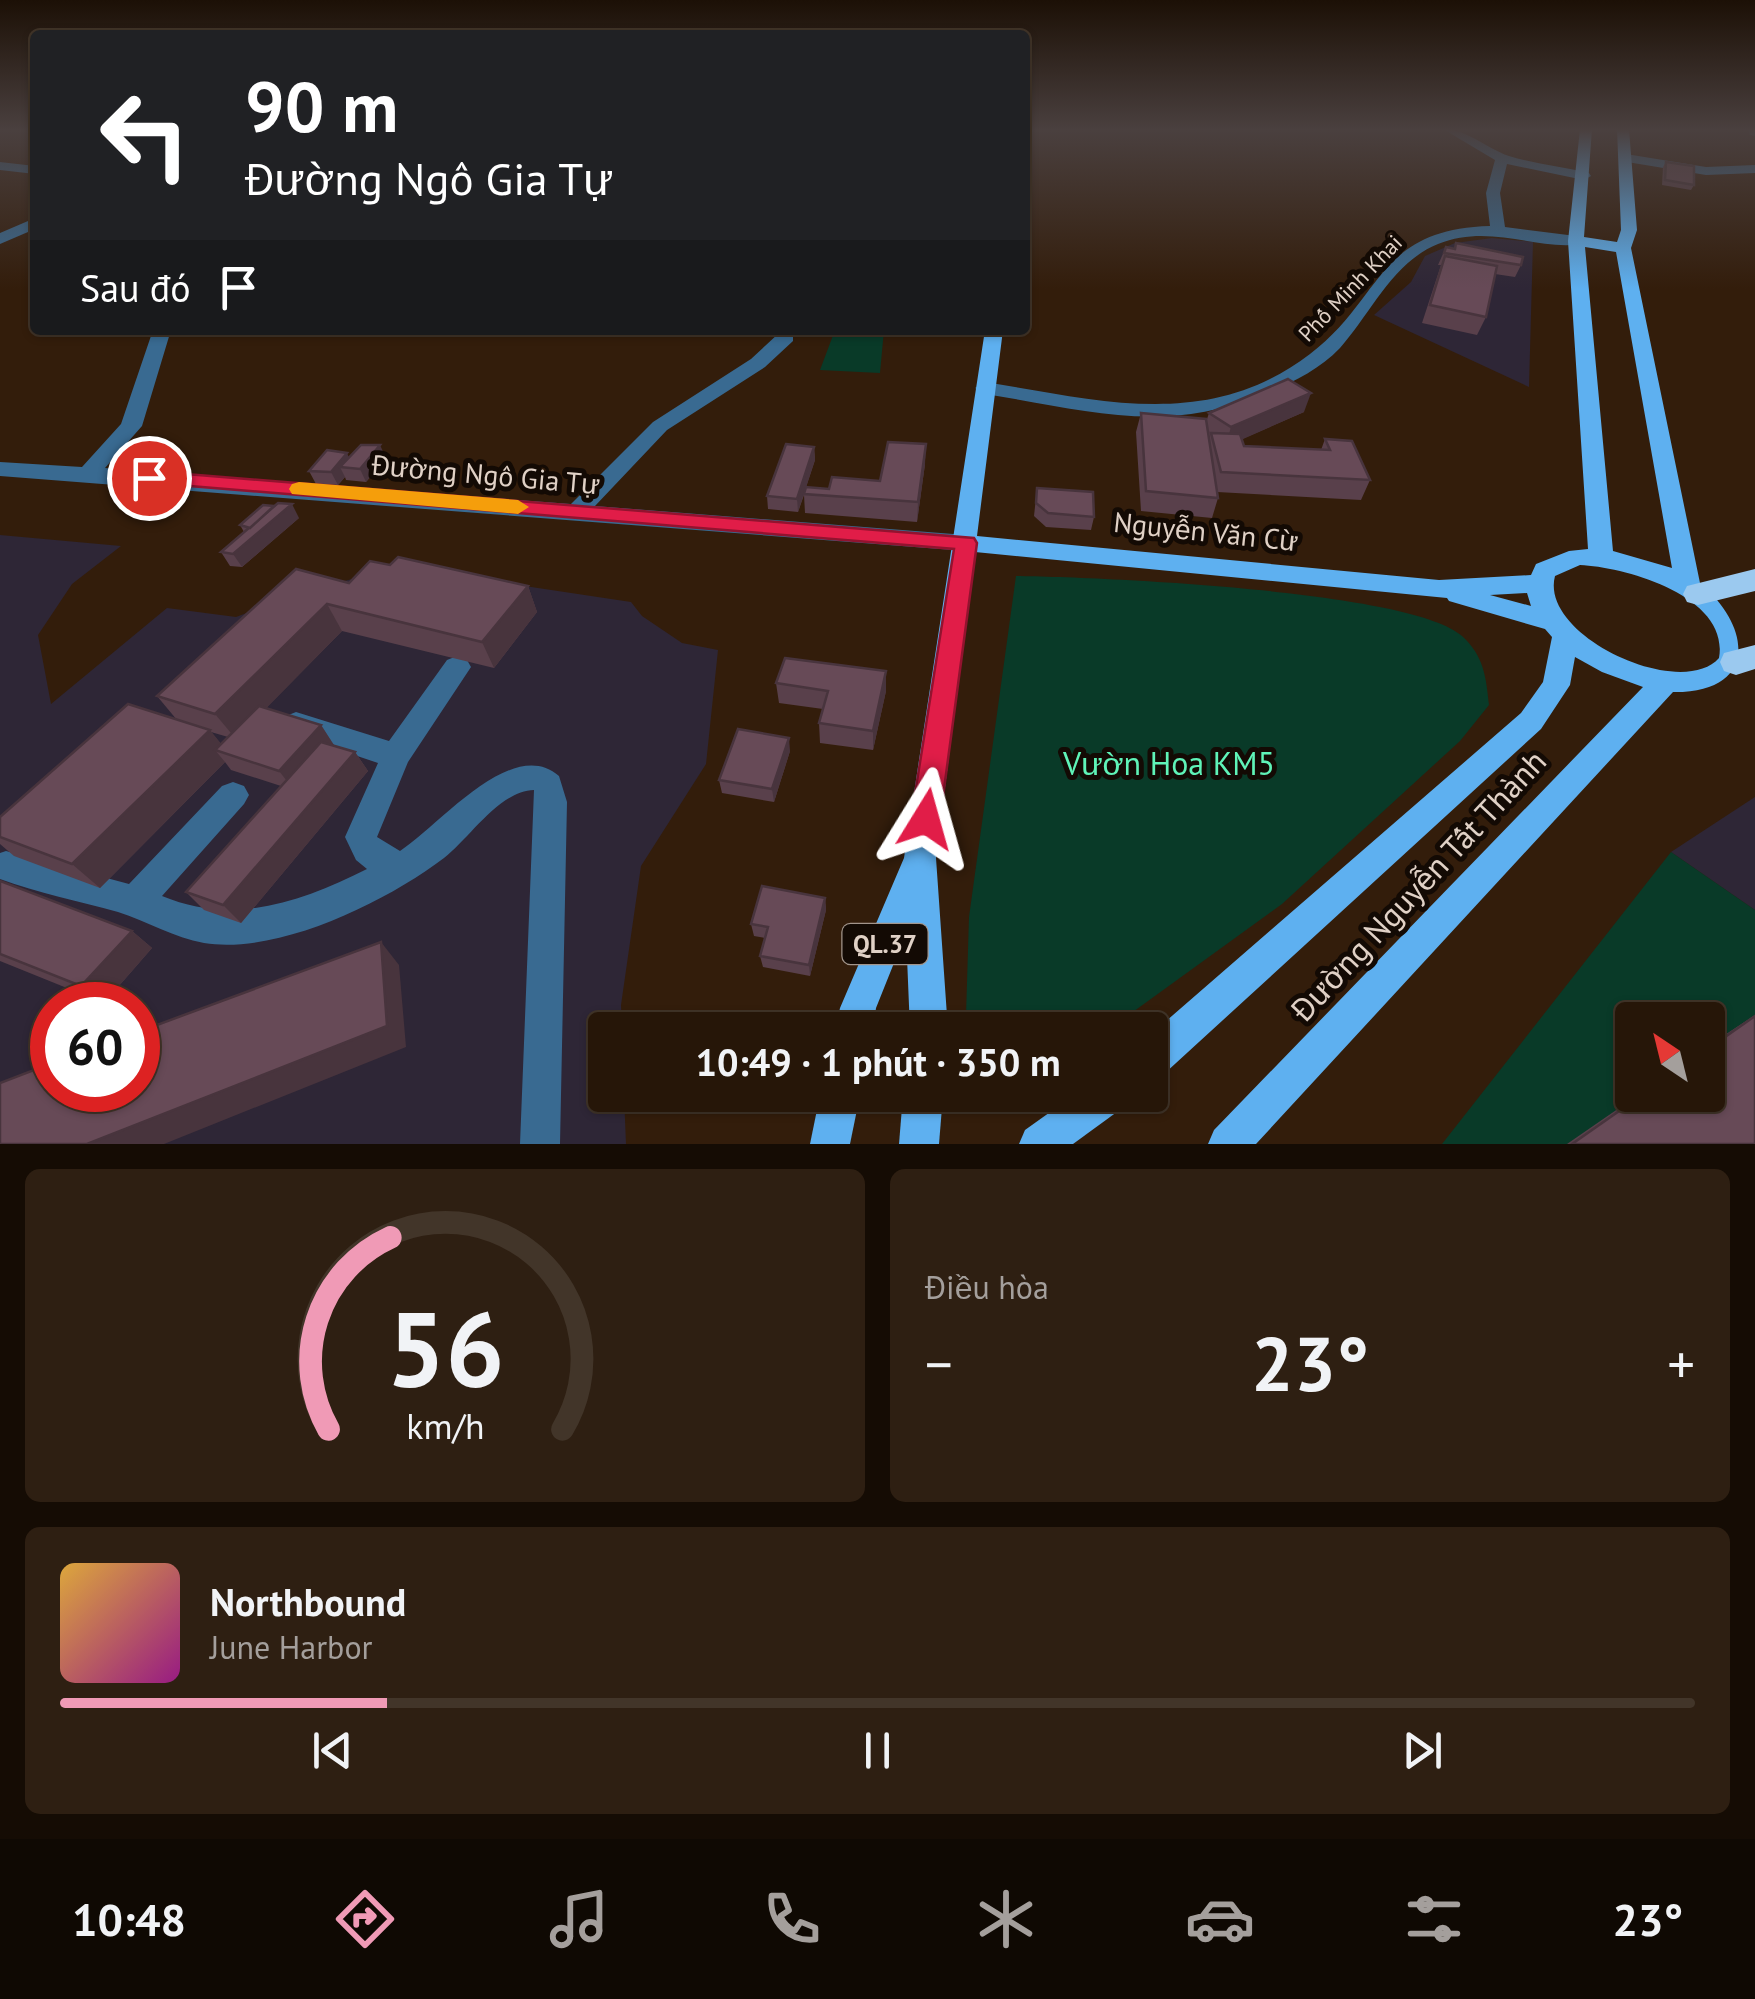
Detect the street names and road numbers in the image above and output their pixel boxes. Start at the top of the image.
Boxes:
street label: Phố Minh Khai [1292,229,1408,347]
street label: Đường Ngô Gia Tự [369,445,602,502]
street label: Nguyễn Văn Cừ [1112,503,1300,559]
street label: Đường Nguyễn Tất Thành [1281,740,1555,1030]
road number: QL.37 [842,924,928,964]

